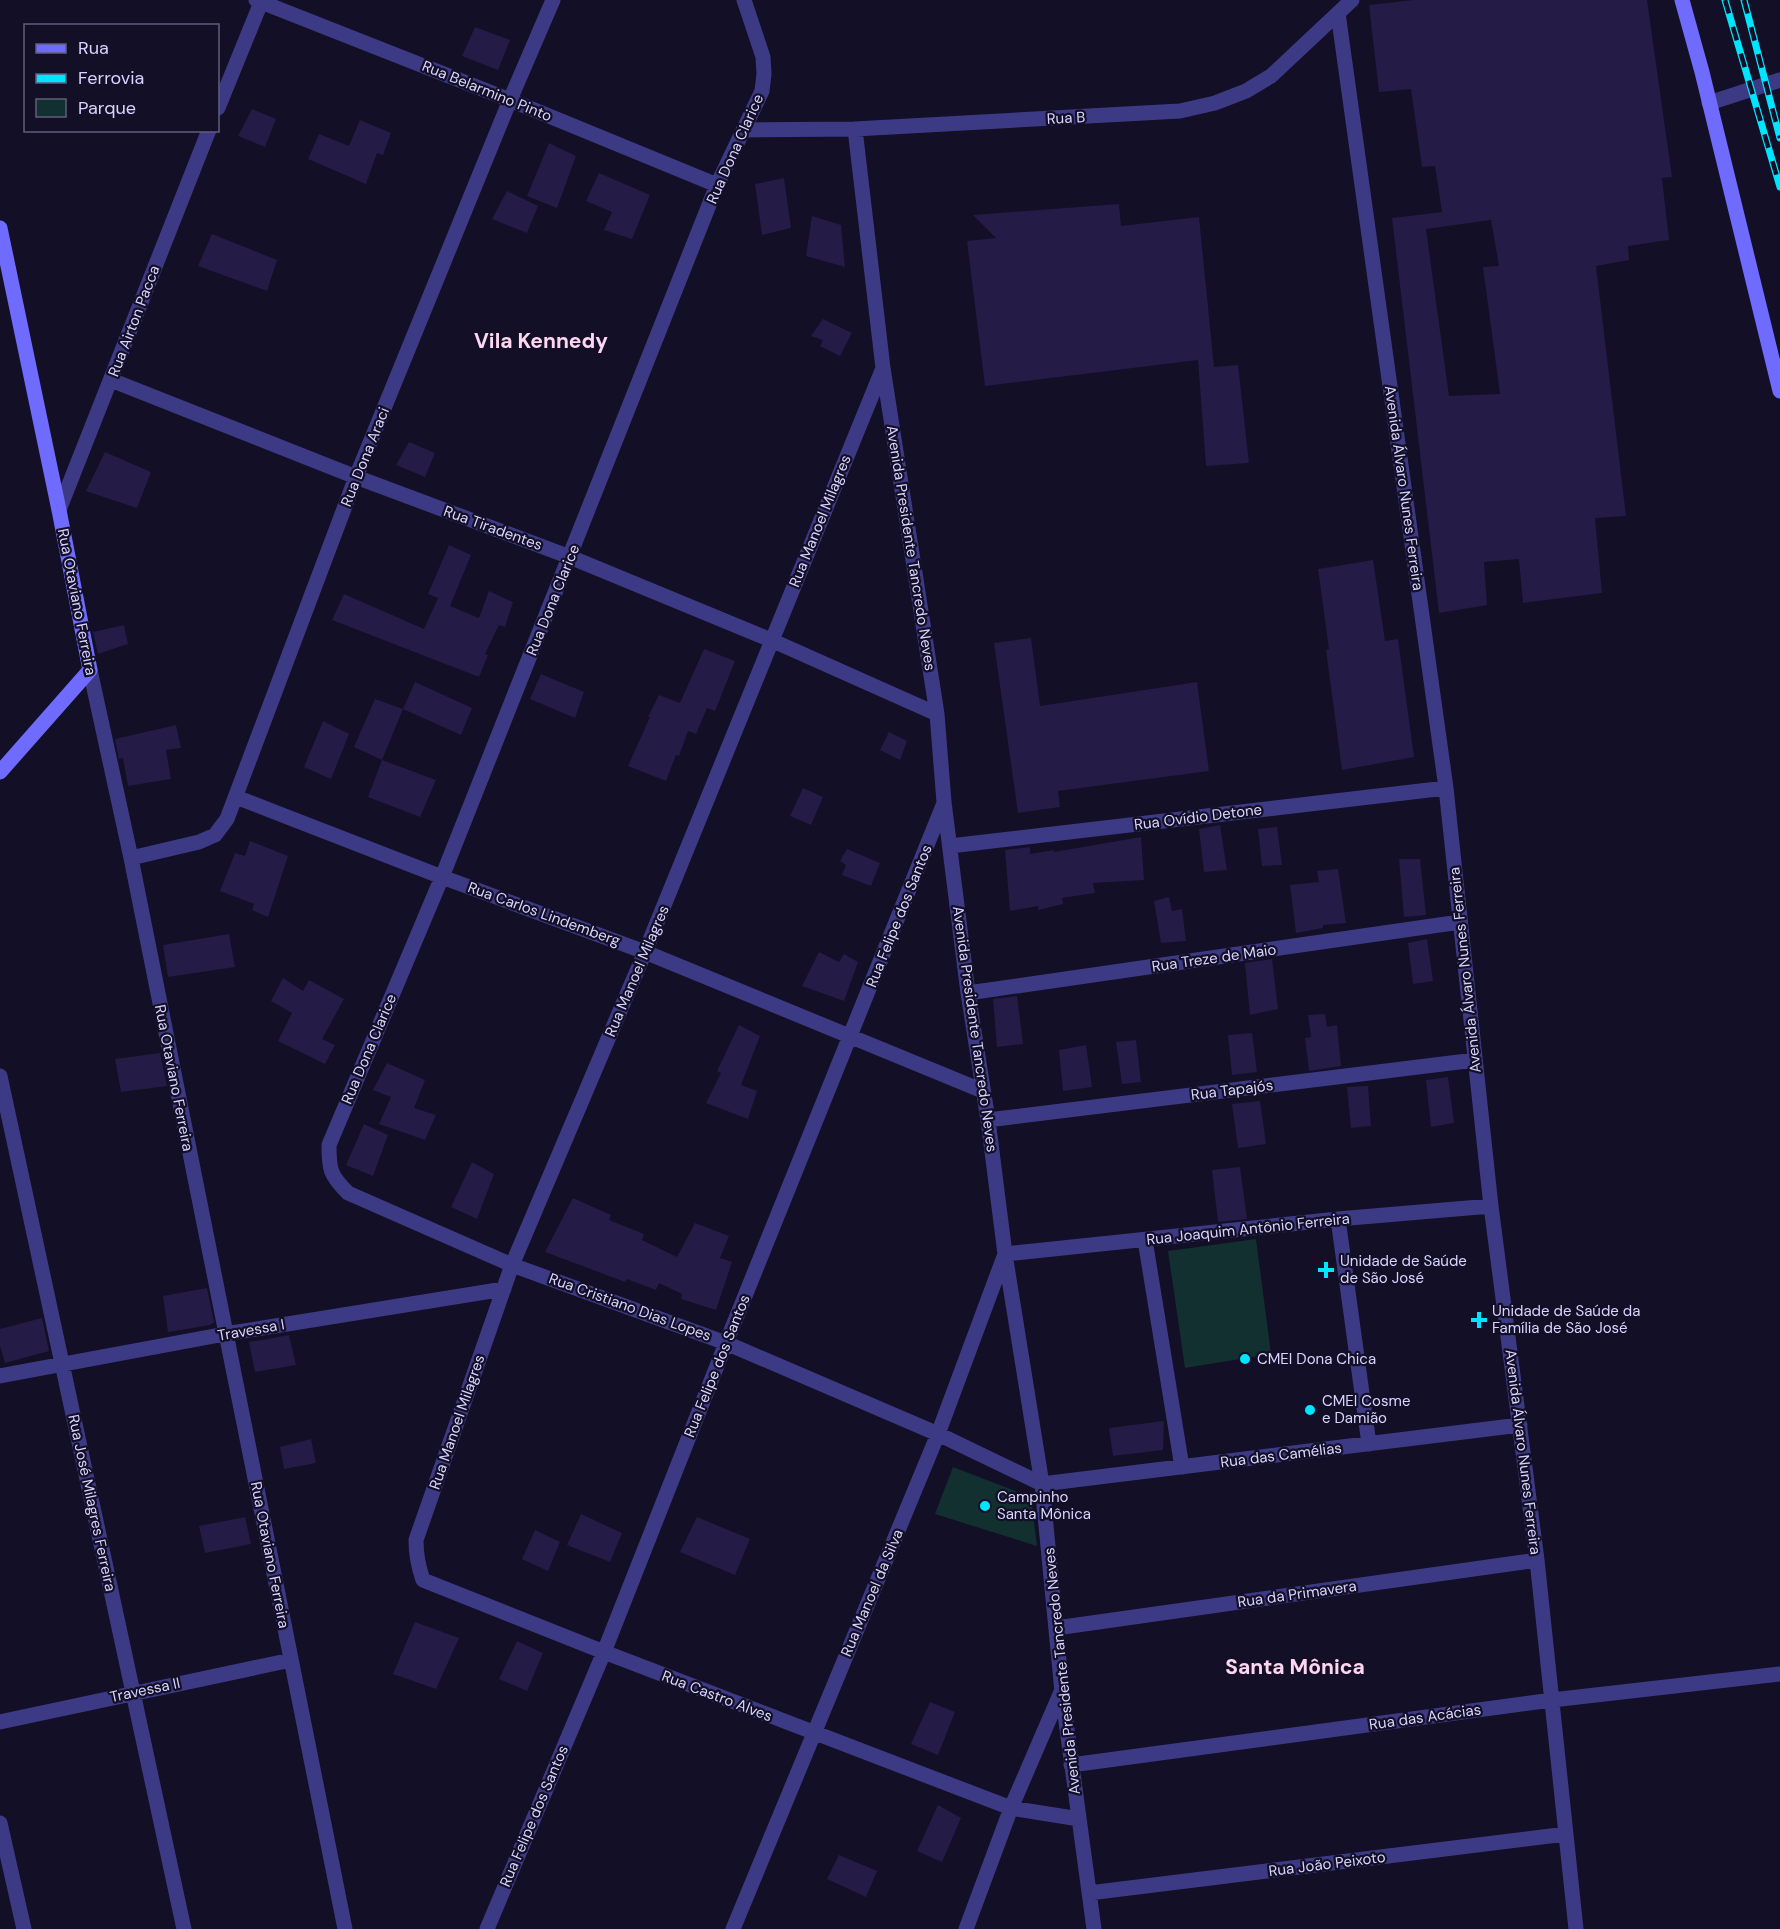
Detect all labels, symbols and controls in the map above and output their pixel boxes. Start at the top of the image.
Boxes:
legend [24,24,219,132]
text: Rua [78,36,109,60]
street label: Rua Belarmino Pinto [419,56,555,126]
text: Ferrovia [78,66,144,90]
street label: Rua Dona Clarice [702,91,768,207]
text: Parque [78,96,136,120]
street label: Rua B [1046,107,1086,129]
street label: Rua Airton Pacca [104,262,164,380]
district label: Vila Kennedy [474,327,608,355]
street label: Avenida Álvaro Nunes Ferreira [1380,384,1428,592]
street label: Rua Dona Araci [336,404,394,510]
street label: Avenida Presidente Tancredo Neves [882,424,940,672]
street label: Rua Manoel Milagres [784,452,856,590]
street label: Rua Tiradentes [441,501,545,555]
street label: Rua Otaviano Ferreira [53,527,101,677]
street label: Rua Dona Clarice [522,541,584,659]
street label: Rua Ovídio Detone [1133,799,1263,835]
street label: Rua Felipe dos Santos [861,842,937,990]
street label: Avenida Álvaro Nunes Ferreira [1444,866,1486,1074]
street label: Rua Carlos Lindemberg [465,877,623,951]
street label: Rua Manoel Milagres [600,902,674,1040]
street label: Avenida Presidente Tancredo Neves [948,905,1002,1153]
street label: Rua Treze de Maio [1150,939,1278,977]
street label: Rua Dona Clarice [337,991,401,1107]
street label: Rua Otaviano Ferreira [150,1003,198,1153]
street label: Rua Tapajós [1190,1075,1274,1105]
street label: Rua Joaquim Antônio Ferreira [1145,1208,1351,1250]
place label: Unidade de Saúde de São José [1340,1251,1467,1288]
marker: Unidade de Saúde de São José [1317,1261,1335,1279]
street label: Rua Cristiano Dias Lopes [546,1268,714,1346]
street label: Rua Felipe dos Santos [679,1292,755,1440]
place label: Unidade de Saúde da Família de São José [1492,1301,1640,1338]
marker: Unidade de Saúde da Família de São José [1470,1311,1488,1329]
street label: Travessa I [216,1314,286,1346]
street label: Avenida Álvaro Nunes Ferreira [1500,1348,1546,1556]
place label: CMEI Dona Chica [1257,1349,1376,1369]
street label: Rua Manoel Milagres [425,1352,489,1492]
marker: CMEI Dona Chica [1238,1352,1252,1366]
place label: CMEI Cosme e Damião [1322,1391,1410,1428]
marker: CMEI Cosme e Damião [1303,1403,1317,1417]
street label: Rua José Milagres Ferreira [63,1413,121,1593]
street label: Rua das Camélias [1219,1438,1343,1472]
street label: Rua Otaviano Ferreira [246,1480,294,1630]
place label: Campinho Santa Mônica [997,1487,1091,1524]
marker: Campinho Santa Mônica [978,1499,992,1513]
street label: Rua Manoel da Silva [836,1526,908,1660]
street label: Avenida Presidente Tancredo Neves [1039,1547,1085,1795]
street label: Rua da Primavera [1236,1576,1358,1612]
district label: Santa Mônica [1225,1653,1365,1681]
street label: Rua Castro Alves [659,1666,775,1726]
street label: Travessa II [108,1673,182,1707]
street label: Rua das Acácias [1368,1699,1482,1735]
street label: Rua Felipe dos Santos [495,1742,573,1890]
street label: Rua João Peixoto [1267,1847,1387,1881]

